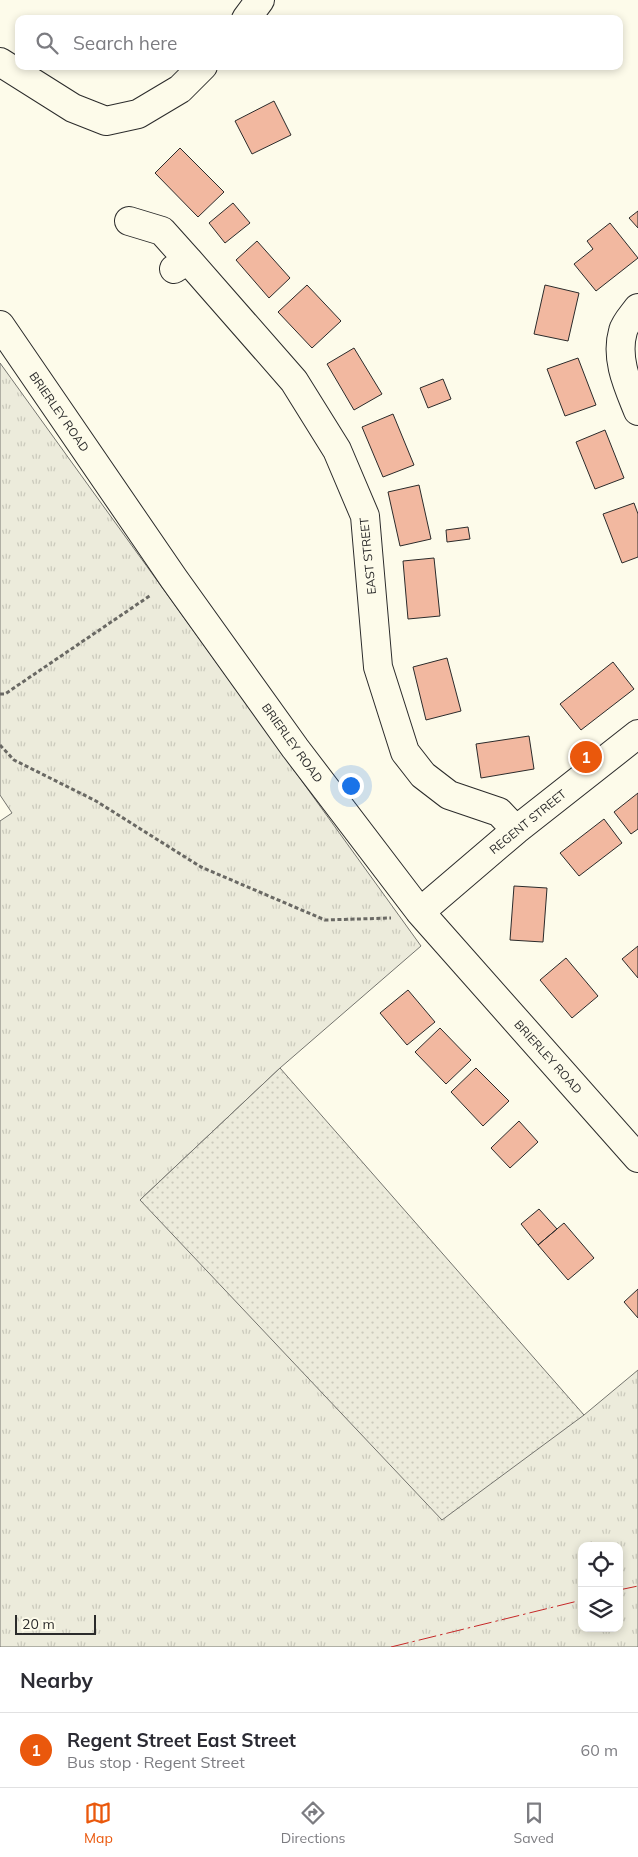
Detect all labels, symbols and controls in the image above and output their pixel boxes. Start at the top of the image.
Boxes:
search box [15,15,623,70]
icon: search [33,29,61,57]
text: Search here [73,31,177,55]
street label: BRIERLEY ROAD [26,369,93,455]
street label: EAST STREET [356,516,379,595]
street label: BRIERLEY ROAD [259,700,326,785]
pin: 1 [570,738,602,776]
your location [338,773,364,799]
street label: REGENT STREET [486,786,570,857]
street label: BRIERLEY ROAD [511,1017,585,1097]
map controls [578,1542,623,1632]
button: locate [578,1542,623,1587]
button: layers [578,1587,623,1632]
scale bar [15,1612,96,1635]
text: 20 m [22,1615,55,1633]
text: Nearby [20,1667,93,1693]
text: Regent Street East Street [67,1728,296,1752]
text: 1 [31,1740,41,1760]
text: 60 m [581,1740,618,1760]
text: Bus stop · Regent Street [67,1752,245,1772]
tab: Map [84,1799,113,1847]
tab: Directions [281,1799,346,1847]
tab: Saved [514,1799,554,1847]

